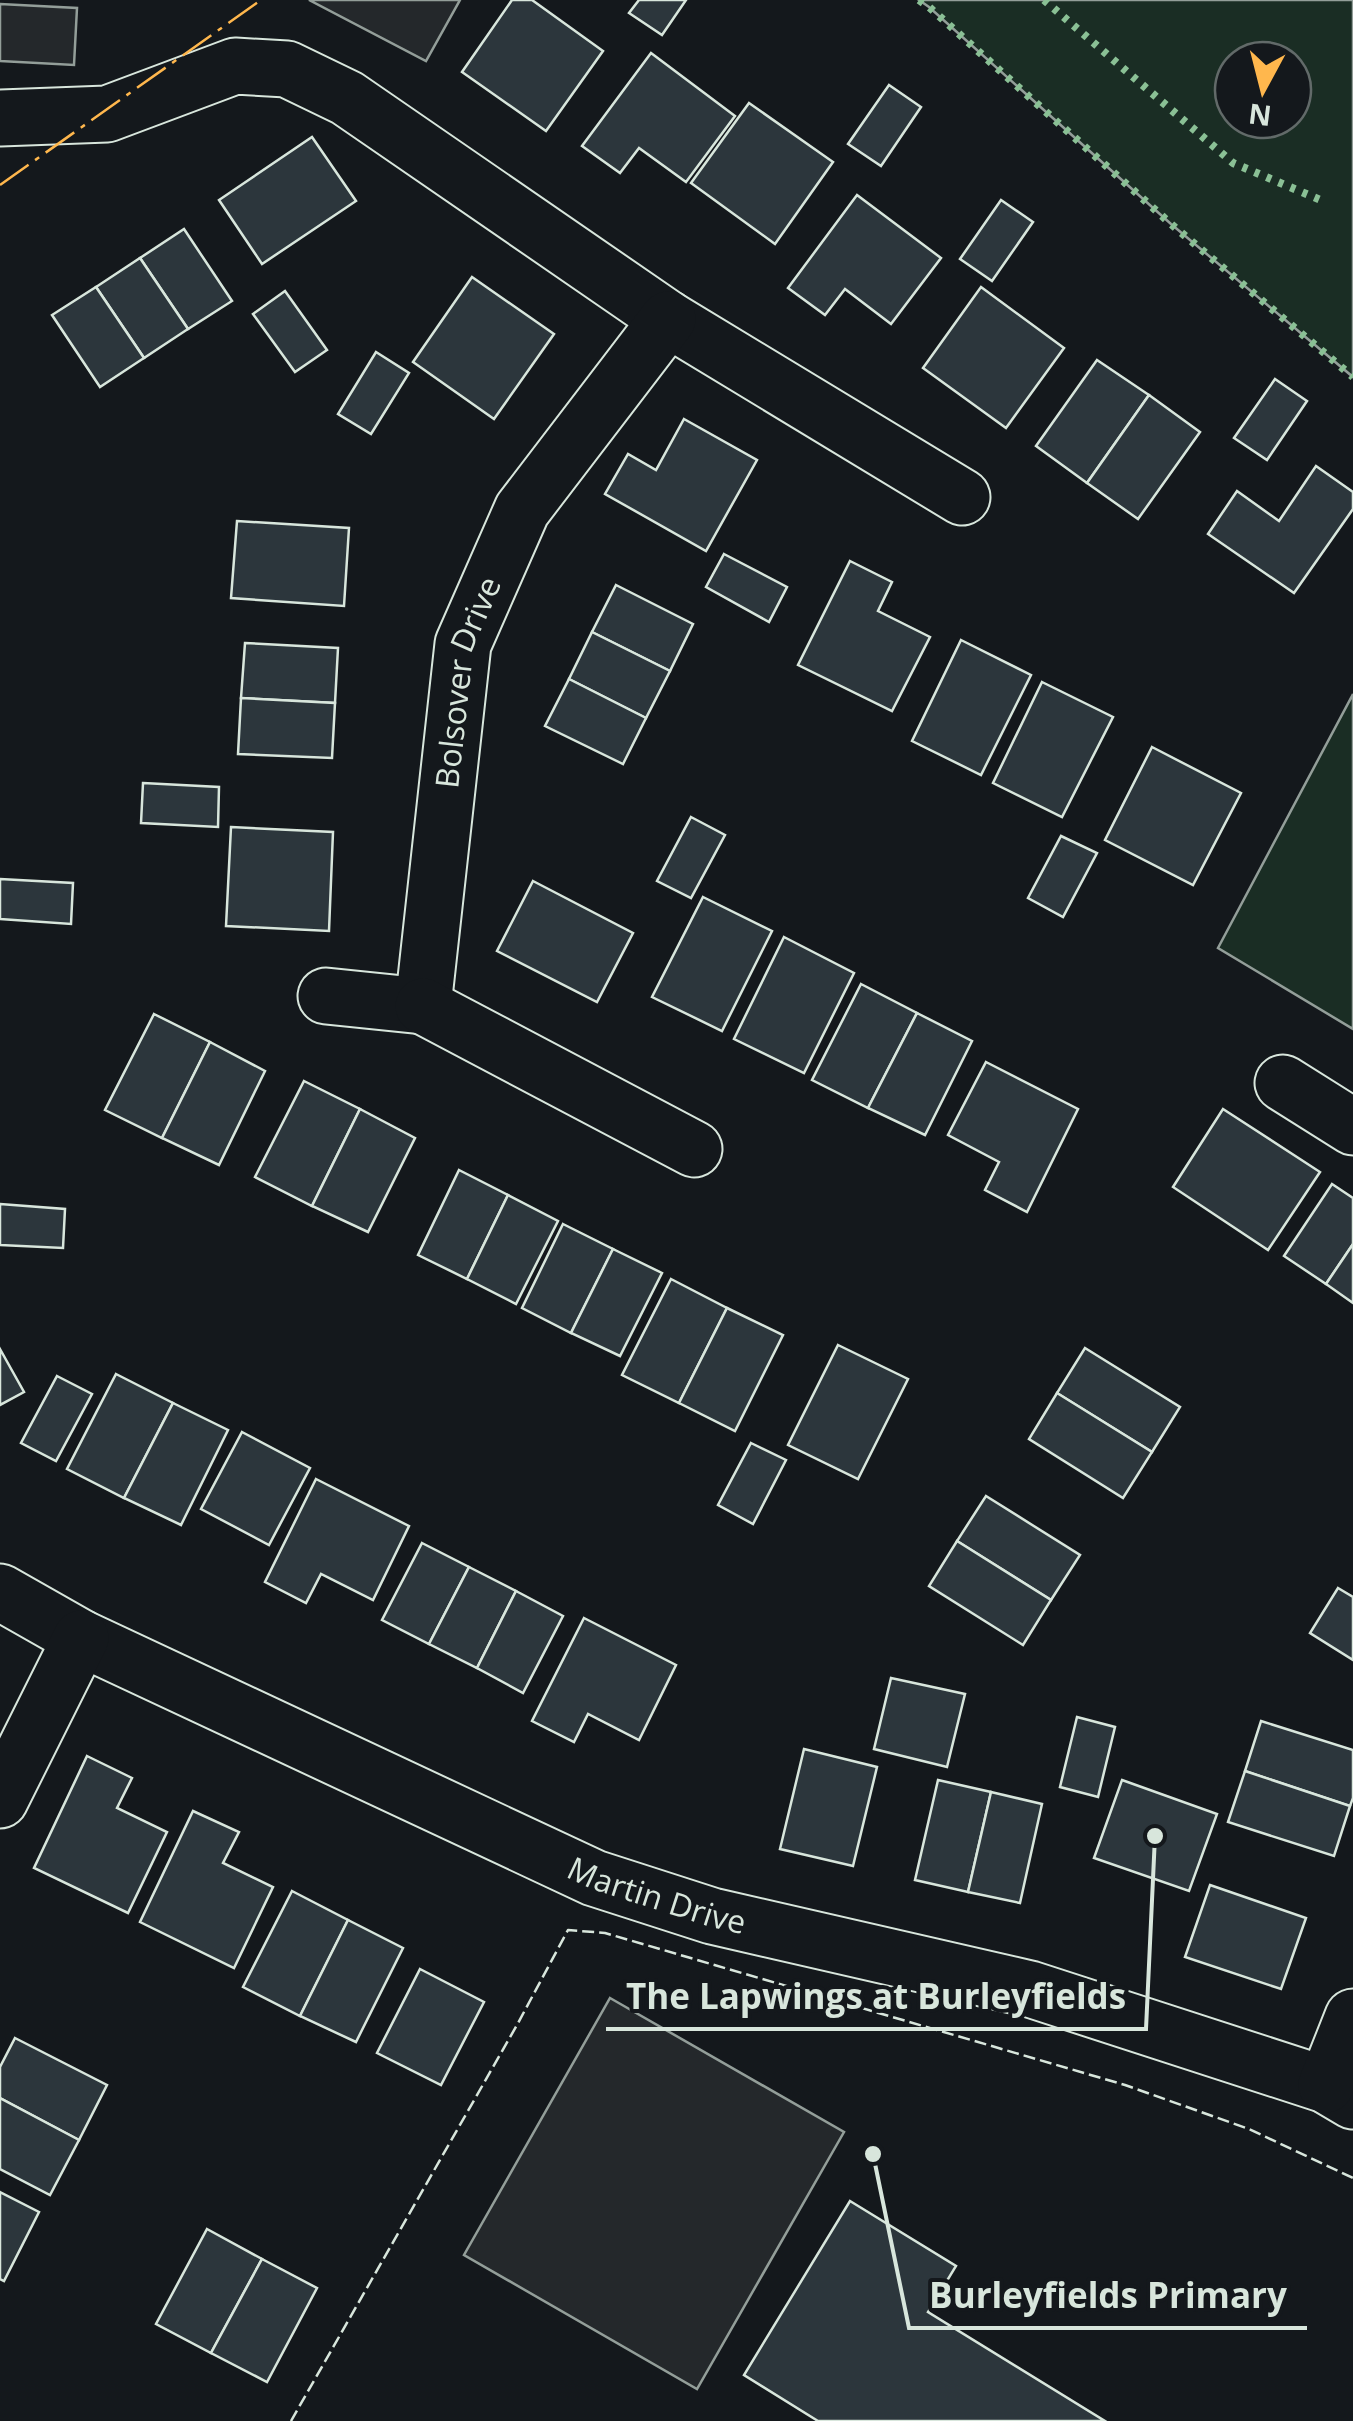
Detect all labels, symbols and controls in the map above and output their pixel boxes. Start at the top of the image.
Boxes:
north arrow [1213,40,1313,140]
text: N [1246,96,1273,136]
street label: Bolsover Drive [424,569,510,790]
street label: Martin Drive [561,1846,750,1943]
callout: The Lapwings at Burleyfields [606,1964,1146,2029]
text: The Lapwings at Burleyfields [626,1972,1126,2019]
callout: Burleyfields Primary [909,2263,1307,2328]
text: Burleyfields Primary [929,2271,1287,2318]

